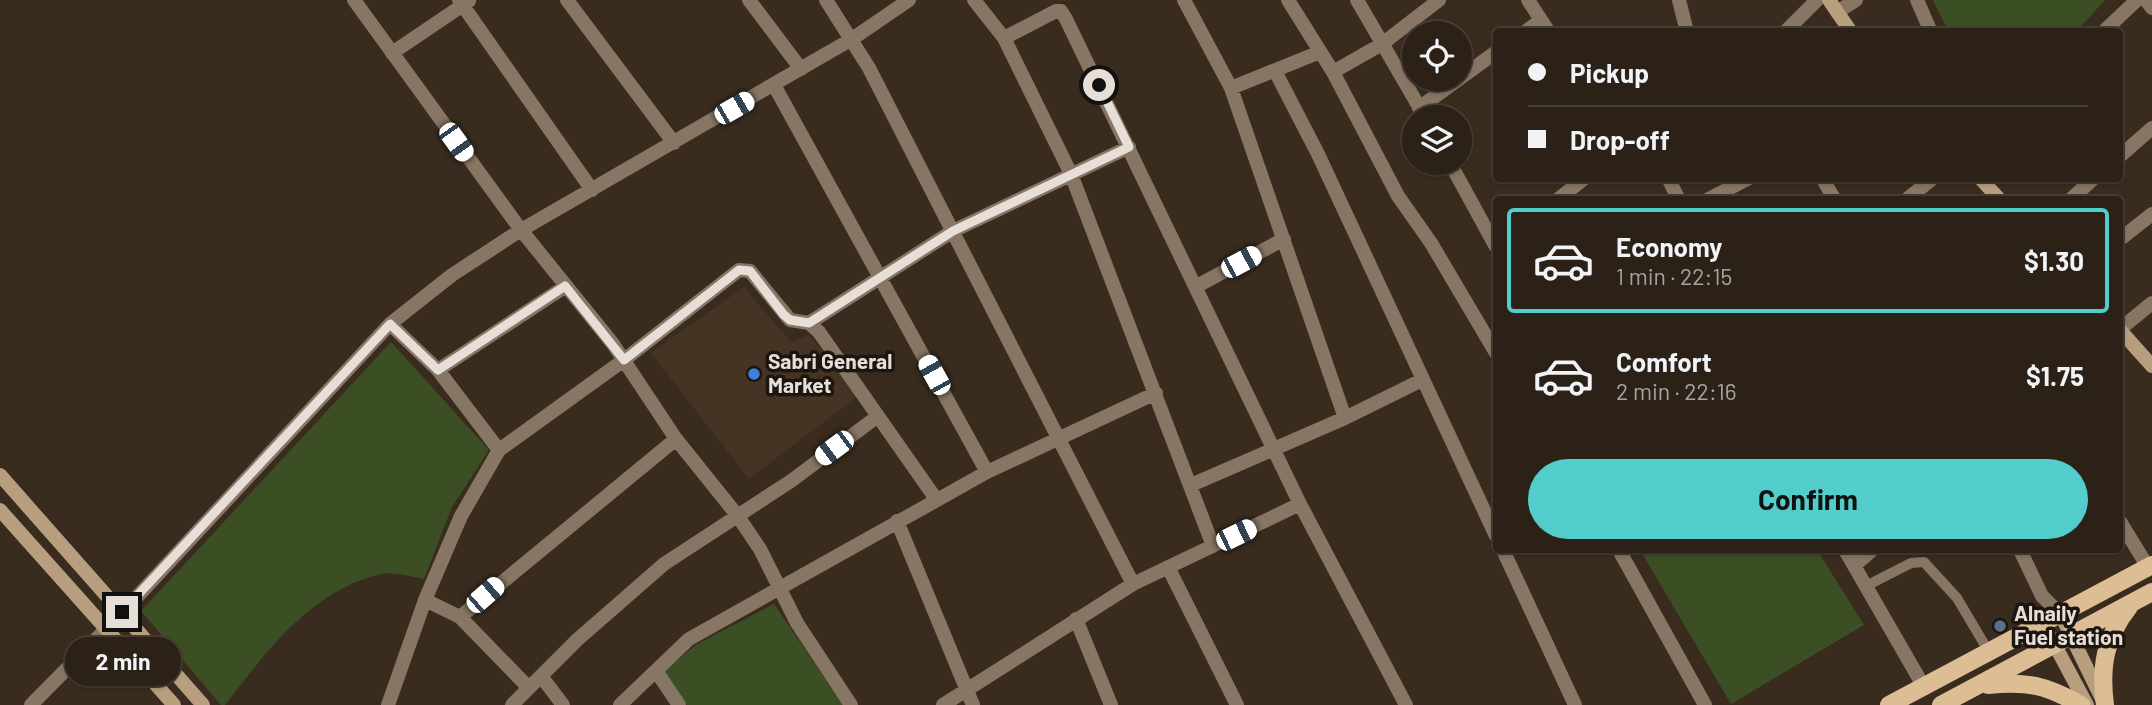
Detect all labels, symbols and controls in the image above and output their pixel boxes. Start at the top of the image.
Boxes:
map controls [1402,21,1472,175]
button: locate [1402,21,1472,91]
text: Pickup [1570,57,1649,88]
route start [1083,69,1115,101]
car [711,88,758,128]
button: layers [1402,105,1472,175]
car [436,119,477,165]
text: Drop-off [1570,124,1670,155]
icon: car [1532,229,1595,292]
text: Economy [1616,231,1722,262]
car [1218,243,1265,281]
text: $1.30 [2024,245,2084,276]
text: 1 min · 22:15 [1616,262,1732,290]
icon: car [1532,344,1595,407]
text: Comfort [1616,346,1712,377]
place label: Sabri General Market [768,348,892,397]
car [915,352,954,398]
text: $1.75 [2026,360,2084,391]
marker: Sabri General Market [746,366,762,382]
text: 2 min · 22:16 [1616,377,1737,405]
car [811,427,858,469]
button: Confirm [1528,459,2088,539]
car [1213,516,1260,554]
car [463,573,508,617]
route end [106,596,138,628]
place label: Alnaily Fuel station [2014,600,2123,649]
marker: Alnaily Fuel station [1992,618,2008,634]
callout: 2 min [64,636,180,686]
text: 2 min [95,647,151,675]

